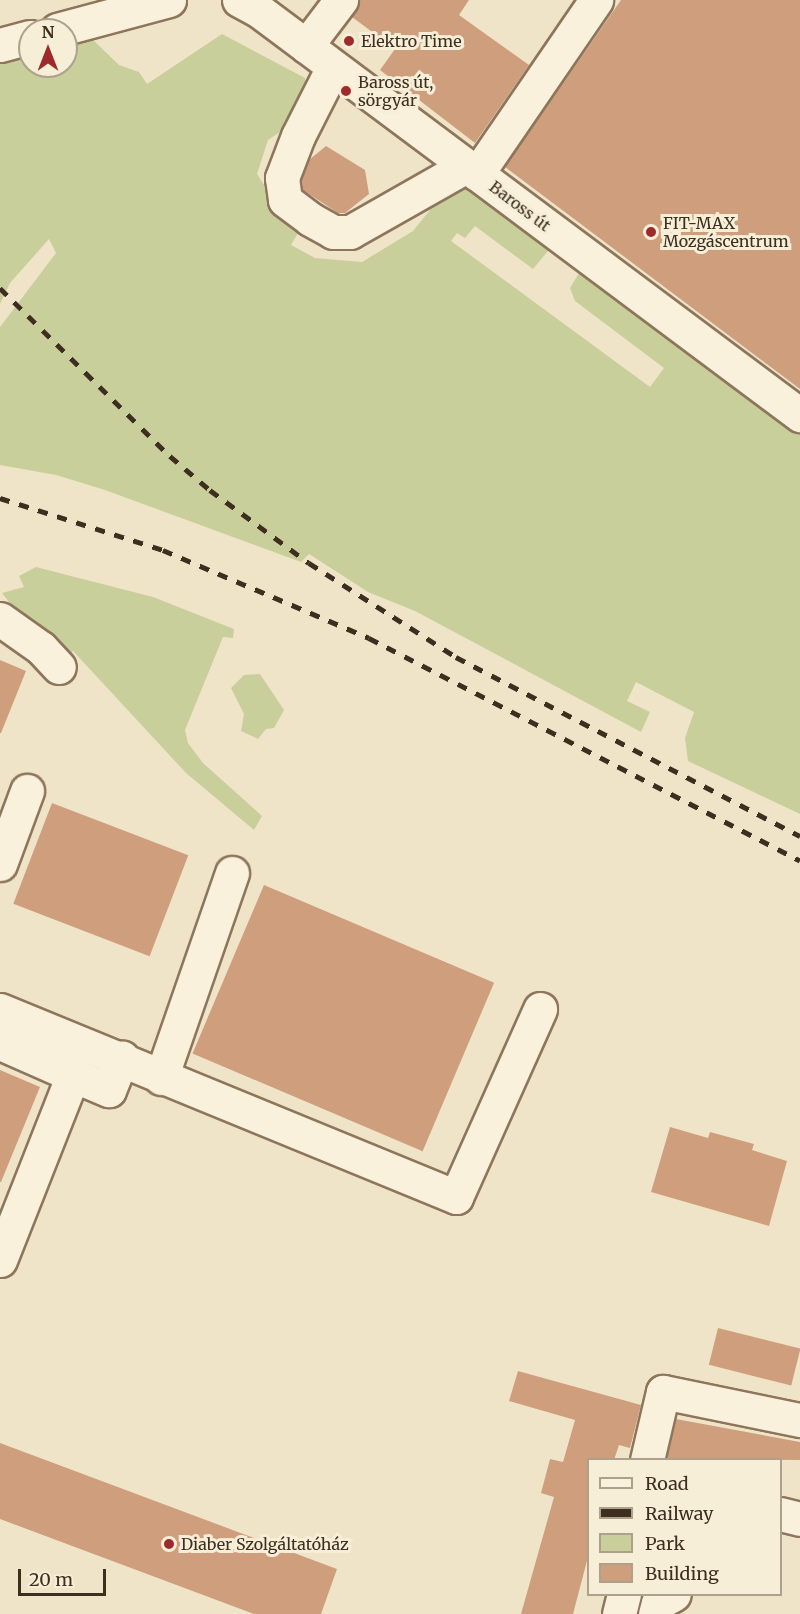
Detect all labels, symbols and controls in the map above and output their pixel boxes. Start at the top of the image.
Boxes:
north arrow [18,18,78,78]
text: N [42,22,54,42]
place label: Elektro Time [361,31,461,51]
marker: Elektro Time [342,34,356,48]
place label: Baross út, sörgyár [358,72,433,110]
marker: Baross út, sörgyár [339,84,353,98]
street label: Baross út [486,177,554,235]
place label: FIT-MAX Mozgáscentrum [663,213,789,251]
marker: FIT-MAX Mozgáscentrum [644,225,658,239]
legend [587,1458,782,1596]
text: Road [645,1472,689,1495]
text: Railway [645,1502,713,1525]
text: Park [645,1532,685,1555]
place label: Diaber Szolgáltatóház [181,1534,349,1554]
marker: Diaber Szolgáltatóház [162,1537,176,1551]
scale bar [21,1557,110,1595]
text: Building [645,1562,719,1585]
text: 20 m [29,1568,73,1591]

